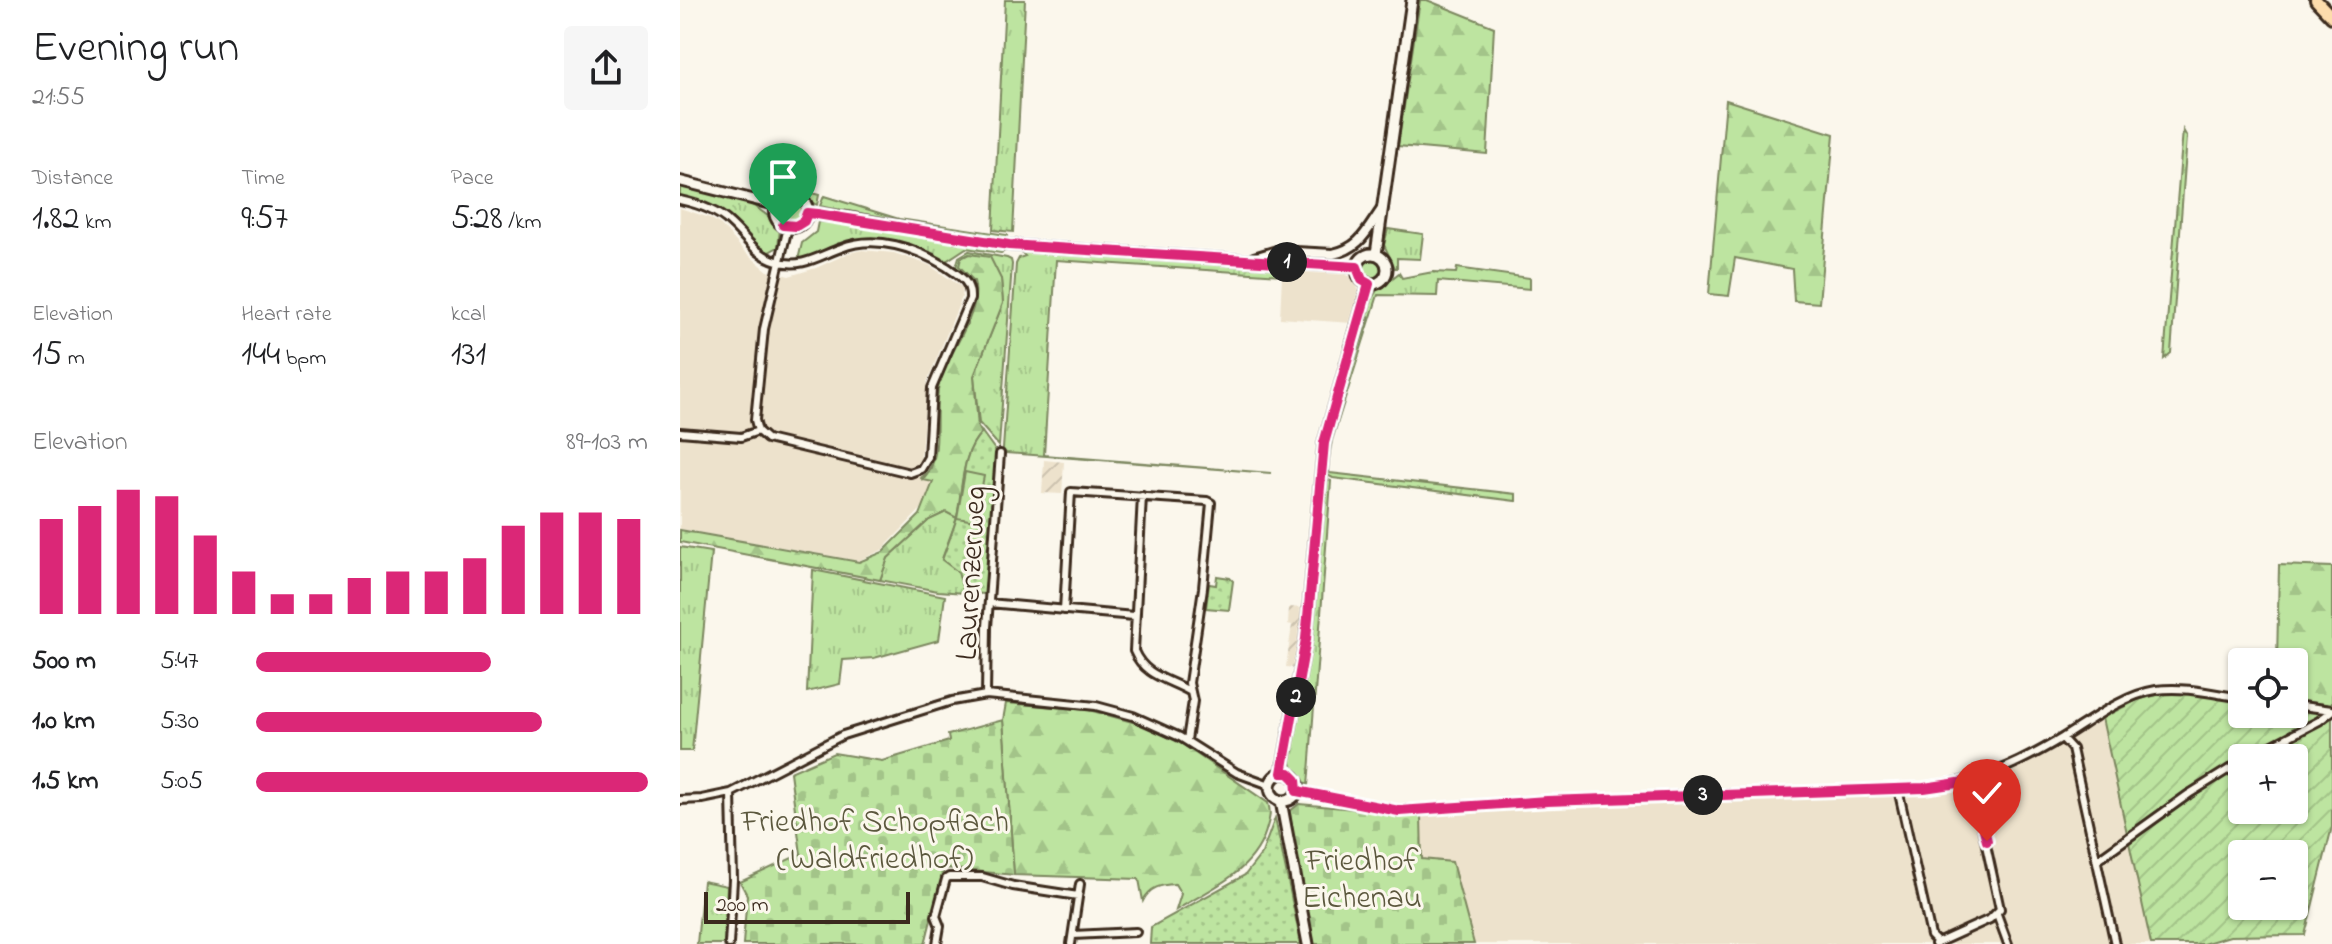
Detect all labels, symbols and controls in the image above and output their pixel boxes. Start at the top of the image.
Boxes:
text: Evening run [32,17,239,81]
button: share [564,26,648,110]
text: 21:55 [32,79,85,117]
pin [749,143,817,225]
icon: arrive [761,155,805,199]
text: Distance [32,163,113,195]
text: Time [241,163,285,195]
text: Pace [451,163,494,195]
text: 1.82 [32,195,79,245]
text: 9:57 [241,195,288,245]
text: 5:28 [451,195,503,245]
text: km [79,207,112,239]
text: /km [503,207,542,239]
pin: 1 [1267,242,1307,282]
text: 1 [1284,246,1291,278]
text: Elevation [32,299,113,331]
text: Heart rate [241,299,332,331]
text: kcal [451,299,486,331]
text: 15 [32,331,62,381]
text: 144 [241,331,280,381]
text: 131 [451,331,486,381]
text: m [62,343,85,375]
text: bpm [280,343,326,375]
text: Elevation [32,424,128,462]
text: 89–103 m [566,424,648,462]
street label: Laurenzerweg [944,485,1001,662]
text: 500 m [32,643,96,681]
text: 5:47 [160,643,199,681]
map controls [2228,648,2308,920]
button: locate [2228,648,2308,728]
pin: 2 [1276,677,1316,717]
text: 2 [1291,681,1301,713]
text: 1.0 km [32,703,95,741]
text: 5:30 [160,703,199,741]
button: + [2228,744,2308,824]
pin [1953,759,2021,841]
text: 1.5 km [32,763,99,801]
text: 5:05 [160,763,203,801]
icon: check [1965,771,2009,815]
pin: 3 [1683,775,1723,815]
text: 3 [1698,779,1708,811]
park label: Friedhof Schopflach (Waldfriedhof) [740,800,1009,884]
park label: Friedhof Eichenau [1302,839,1422,923]
button: − [2228,840,2308,920]
scale bar [704,888,910,924]
text: 200 m [716,890,769,922]

